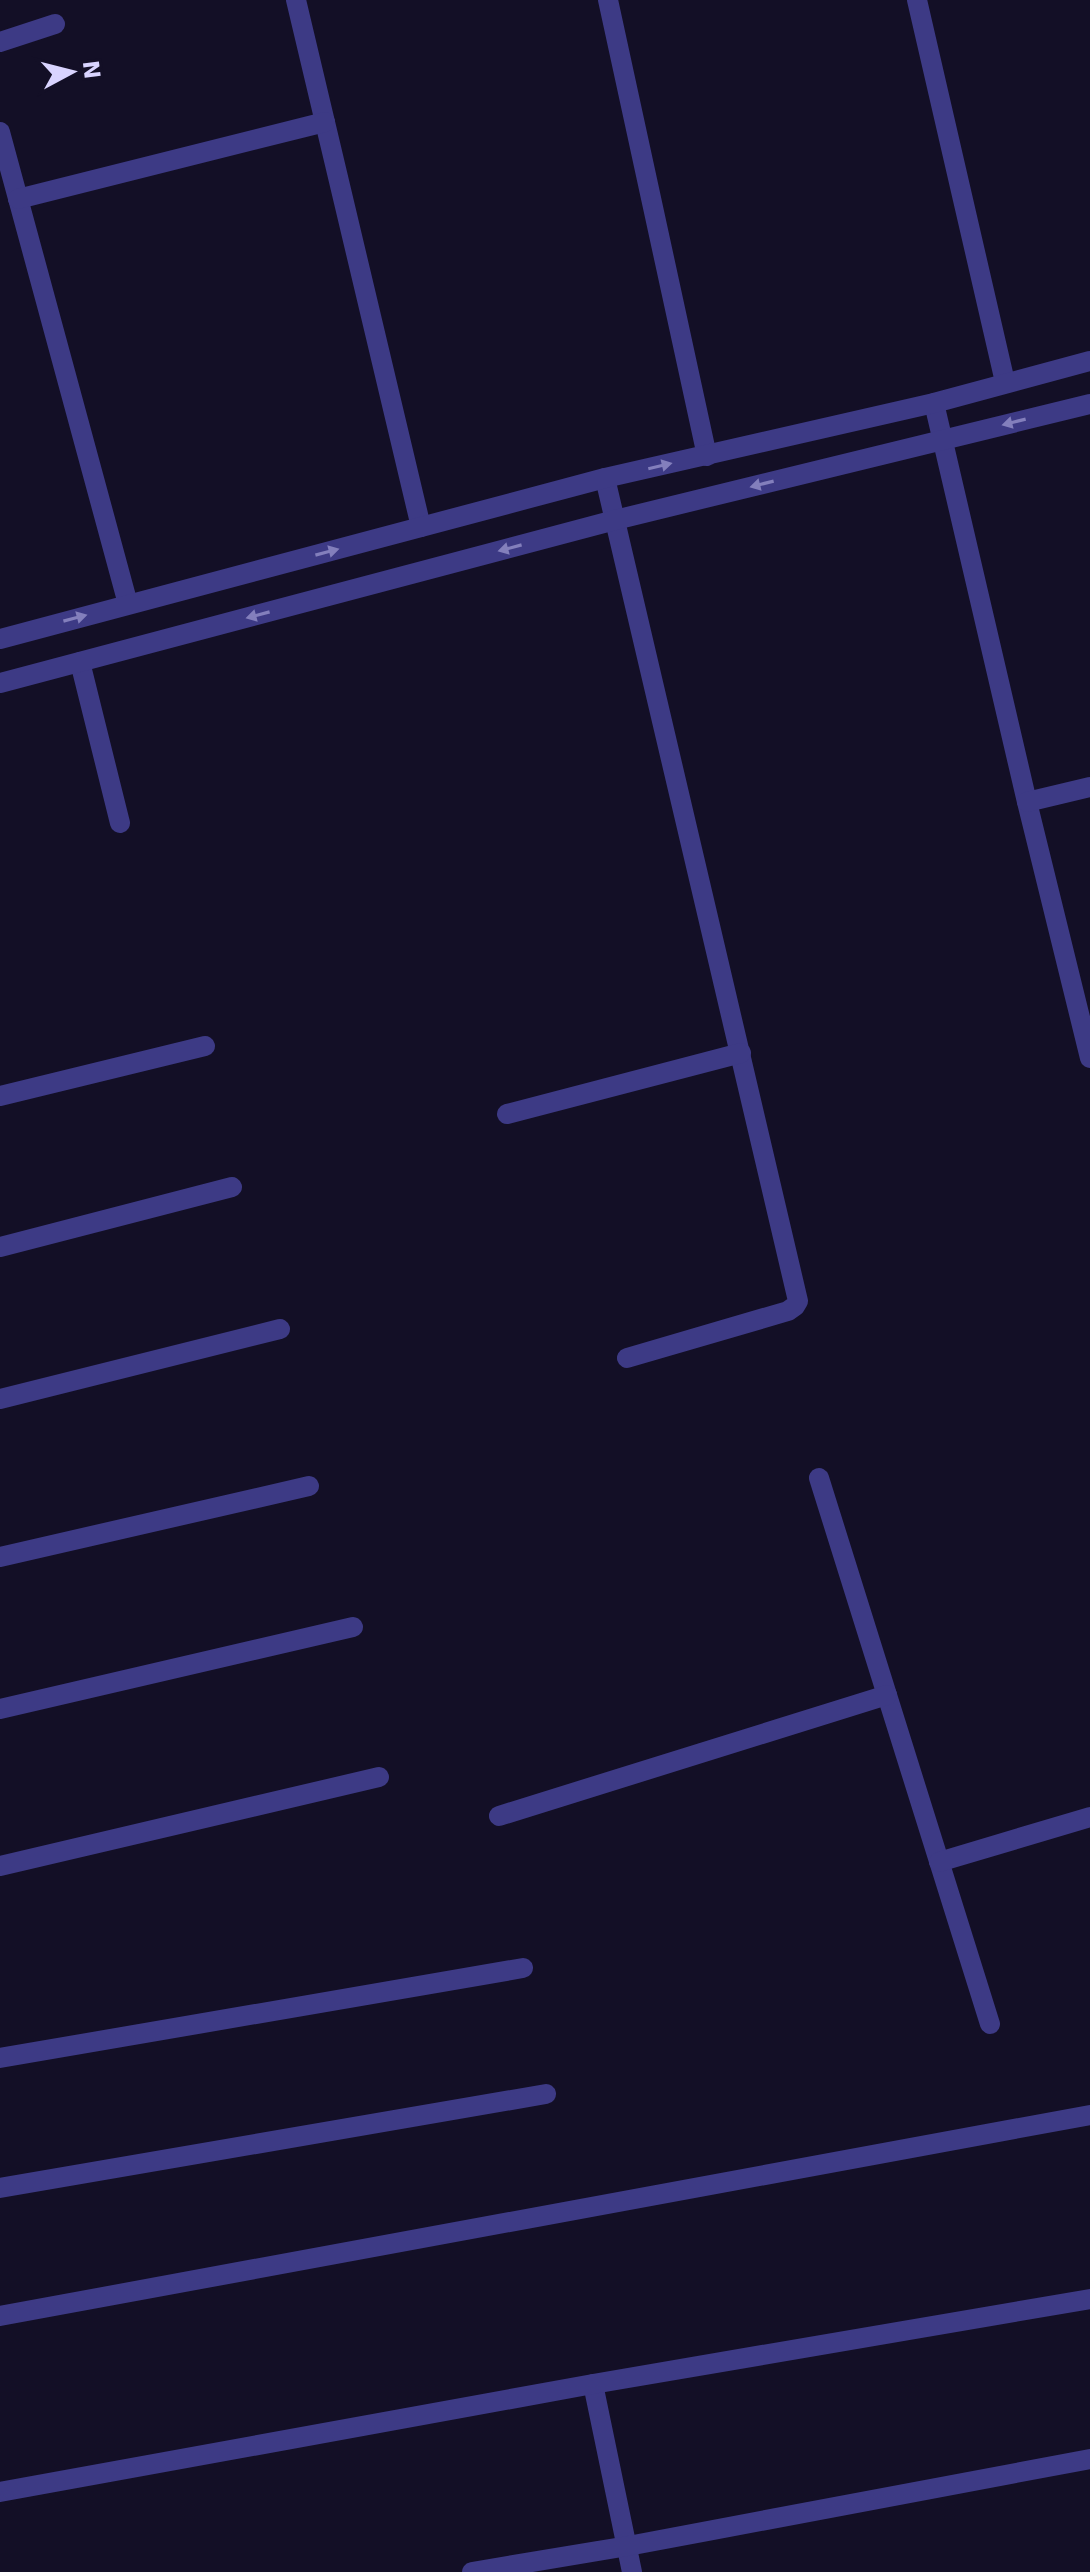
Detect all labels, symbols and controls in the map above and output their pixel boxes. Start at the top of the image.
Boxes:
north arrow [32,32,112,112]
text: N [78,59,105,80]
one-way arrow [1002,417,1027,429]
one-way arrow [647,459,672,472]
one-way arrow [749,478,774,491]
one-way arrow [497,542,521,555]
one-way arrow [315,545,339,558]
one-way arrow [246,609,271,621]
one-way arrow [63,612,88,624]

